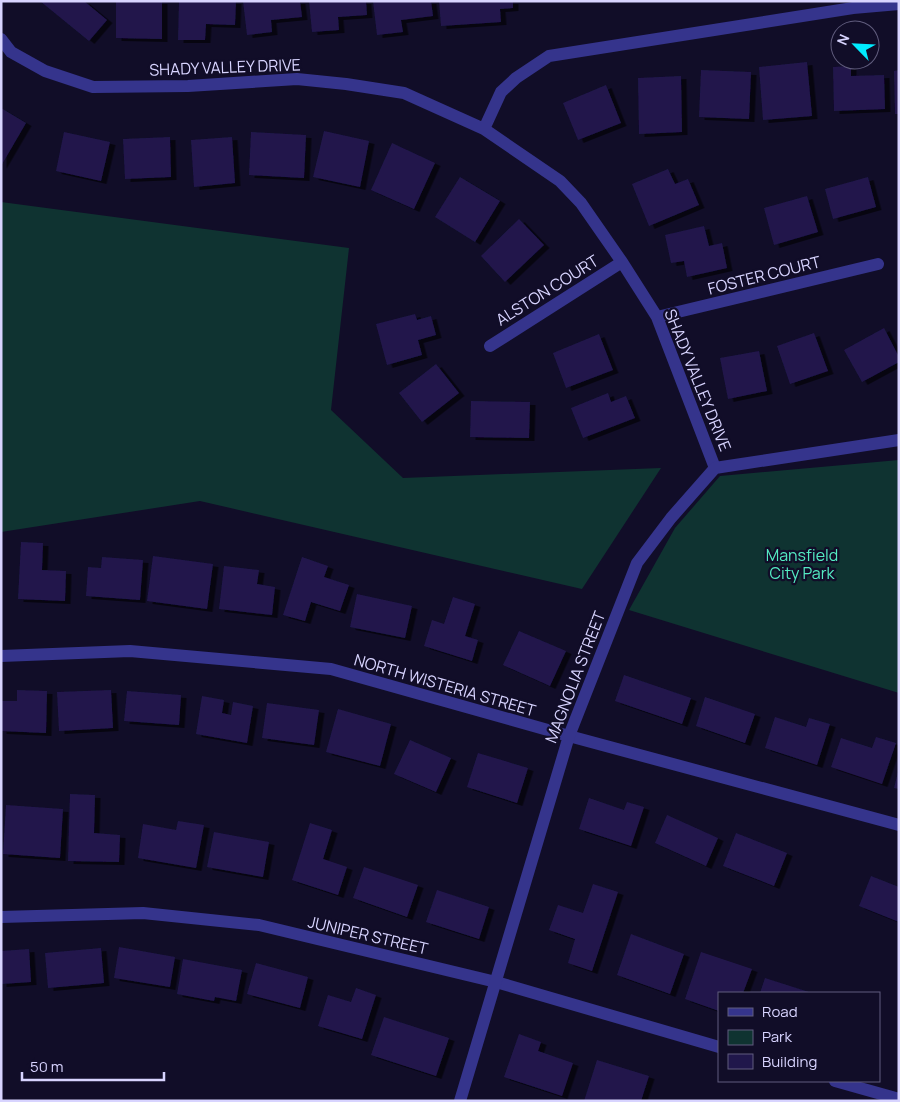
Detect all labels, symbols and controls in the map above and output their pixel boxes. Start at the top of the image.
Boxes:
north arrow [830,20,880,70]
text: N [832,31,853,48]
street label: SHADY VALLEY DRIVE [149,53,301,81]
street label: ALSTON COURT [491,249,603,330]
street label: FOSTER COURT [705,250,823,300]
street label: SHADY VALLEY DRIVE [659,306,737,454]
park label: Mansfield City Park [766,544,838,584]
street label: MAGNOLIA STREET [540,607,610,746]
street label: NORTH WISTERIA STREET [352,649,539,722]
street label: JUNIPER STREET [306,910,431,960]
legend [718,992,880,1082]
text: Road [762,1001,798,1022]
text: Park [762,1026,792,1047]
scale bar [22,1050,165,1082]
text: Building [762,1051,817,1072]
text: 50 m [30,1056,64,1077]

